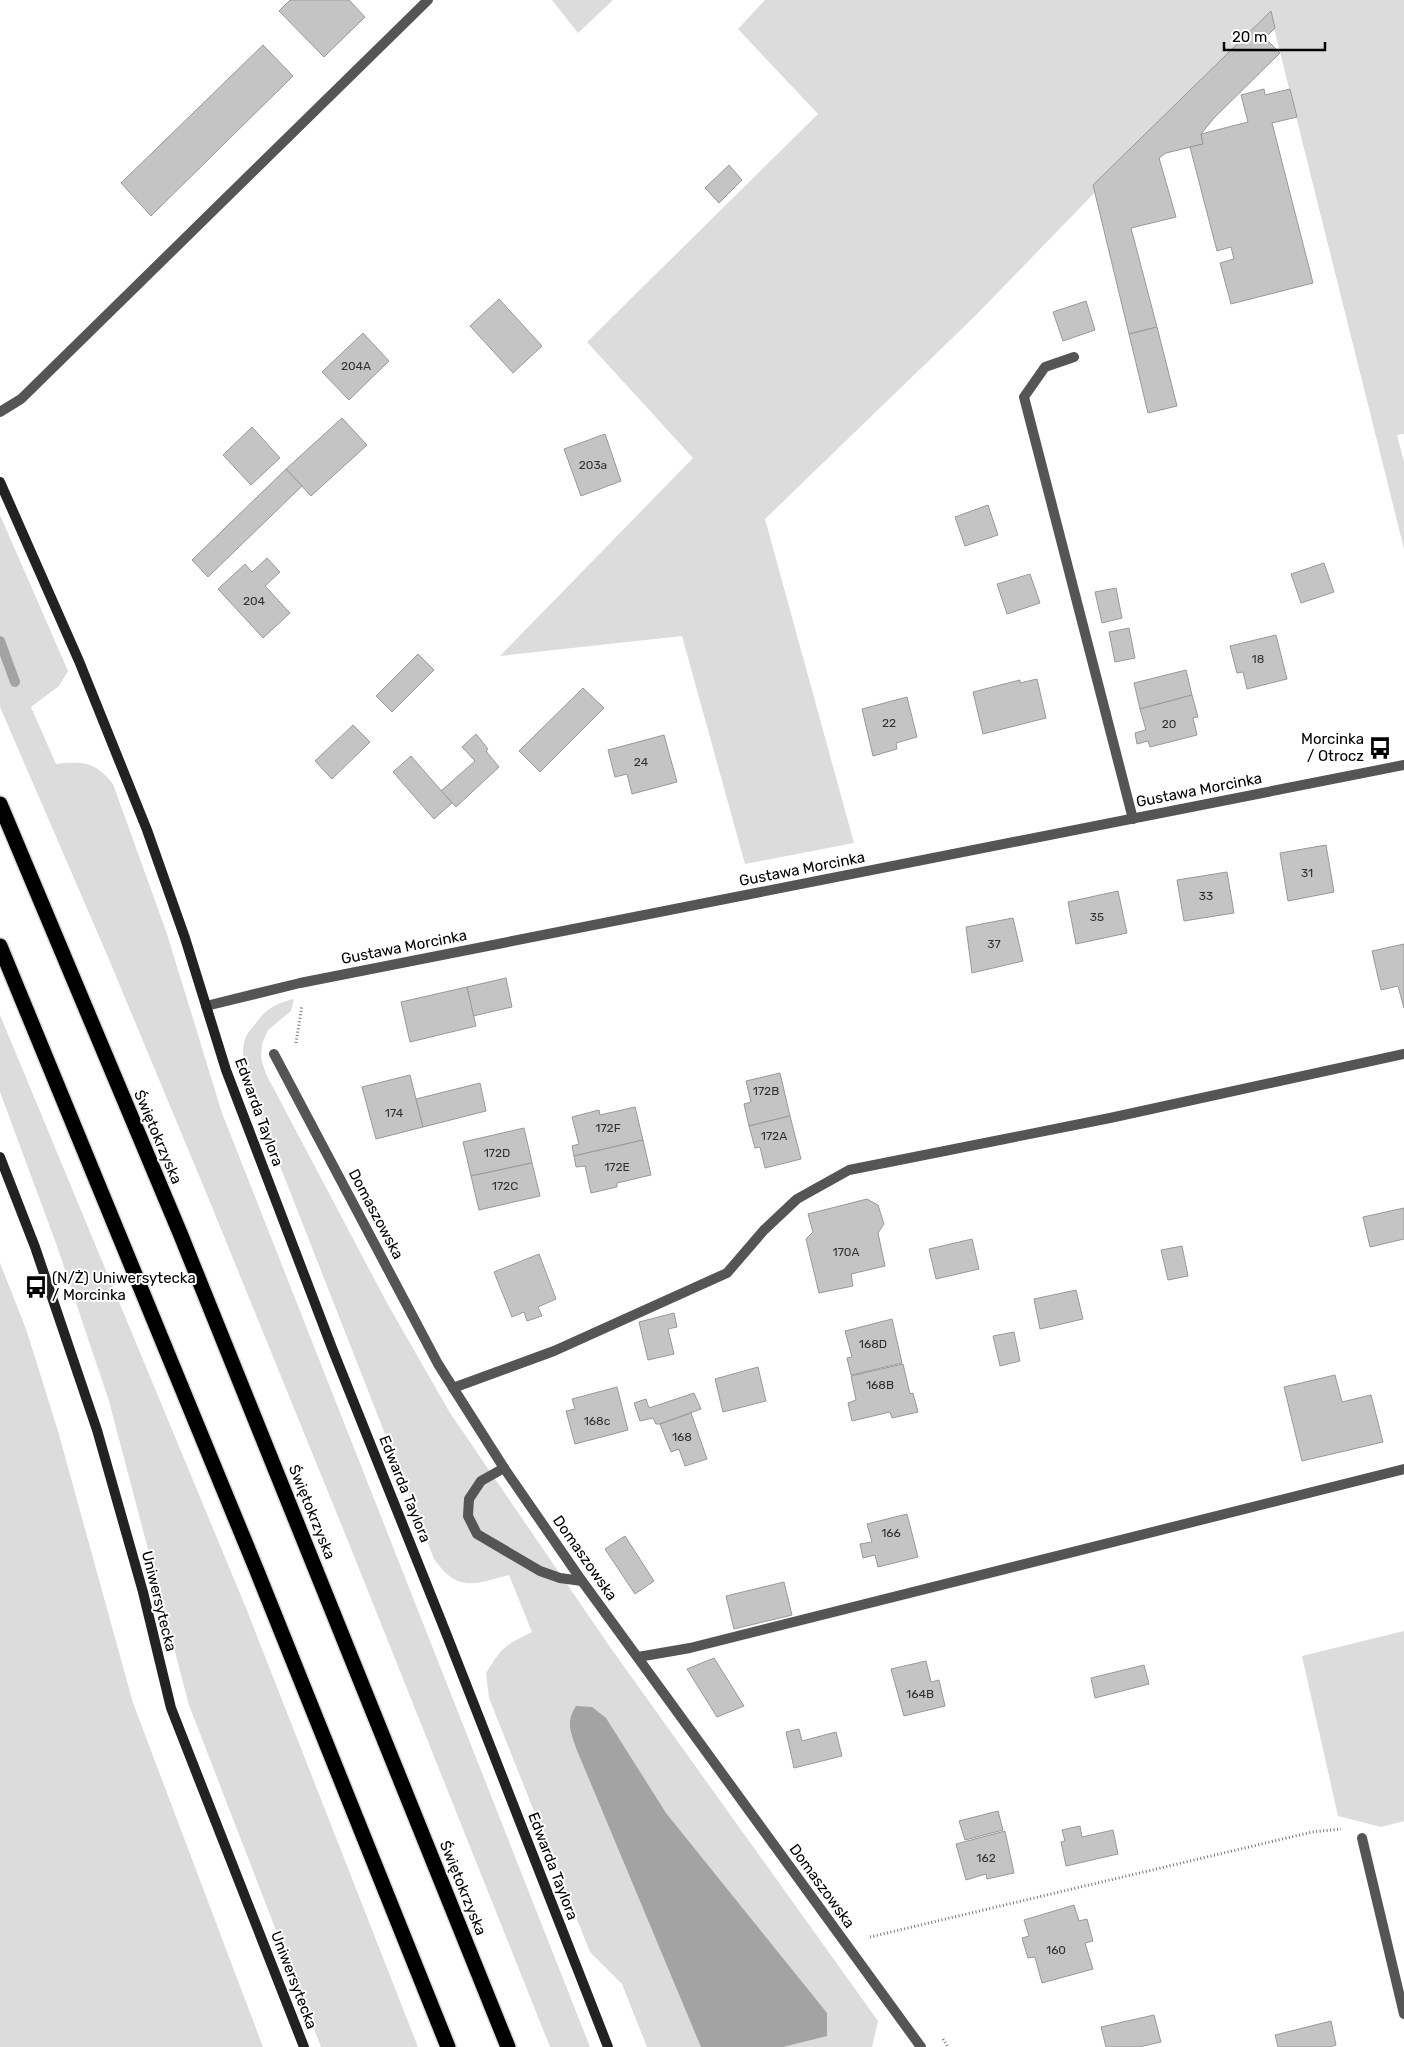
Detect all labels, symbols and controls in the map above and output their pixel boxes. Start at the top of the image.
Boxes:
scale bar [1224,20,1325,52]
text: 20 m [1232,28,1267,46]
house number: 204A [341,359,371,373]
house number: 203a [579,458,607,472]
house number: 204 [243,594,266,608]
house number: 18 [1252,652,1264,666]
house number: 22 [882,716,896,730]
house number: 20 [1162,717,1176,731]
place label: Morcinka / Otrocz [1301,730,1364,765]
bus stop icon: Morcinka / Otrocz [1367,735,1393,761]
house number: 24 [634,755,649,769]
street label: Gustawa Morcinka [1135,769,1263,811]
street label: Gustawa Morcinka [738,848,866,890]
house number: 31 [1301,866,1313,880]
house number: 33 [1199,889,1213,903]
house number: 35 [1090,910,1104,924]
street label: Gustawa Morcinka [340,926,468,968]
house number: 37 [987,937,1001,951]
street label: Edwarda Taylora [231,1055,287,1169]
house number: 172B [753,1084,779,1098]
street label: Świętokrzyska [130,1087,186,1187]
house number: 174 [385,1106,404,1120]
house number: 172F [595,1121,621,1135]
house number: 172A [761,1129,787,1143]
house number: 172D [484,1146,510,1160]
house number: 172E [604,1160,630,1174]
street label: Domaszowska [345,1166,407,1262]
house number: 172C [492,1179,518,1193]
house number: 170A [833,1245,859,1259]
place label: (N/Ż) Uniwersytecka / Morcinka [52,1269,196,1304]
bus stop icon: (N/Ż) Uniwersytecka / Morcinka [23,1274,49,1300]
house number: 168D [859,1337,887,1351]
house number: 168B [866,1378,894,1392]
house number: 168c [584,1414,611,1428]
house number: 168 [672,1430,692,1444]
street label: Edwarda Taylora [375,1433,435,1545]
street label: Świętokrzyska [285,1462,339,1562]
street label: Domaszowska [549,1512,621,1604]
house number: 166 [881,1526,901,1540]
street label: Uniwersytecka [138,1549,180,1653]
house number: 164B [906,1687,934,1701]
street label: Edwarda Taylora [524,1810,582,1922]
street label: Świętokrzyska [436,1838,490,1938]
street label: Domaszowska [785,1840,859,1932]
house number: 162 [976,1851,996,1865]
street label: Uniwersytecka [267,1929,321,2031]
house number: 160 [1046,1943,1066,1957]

